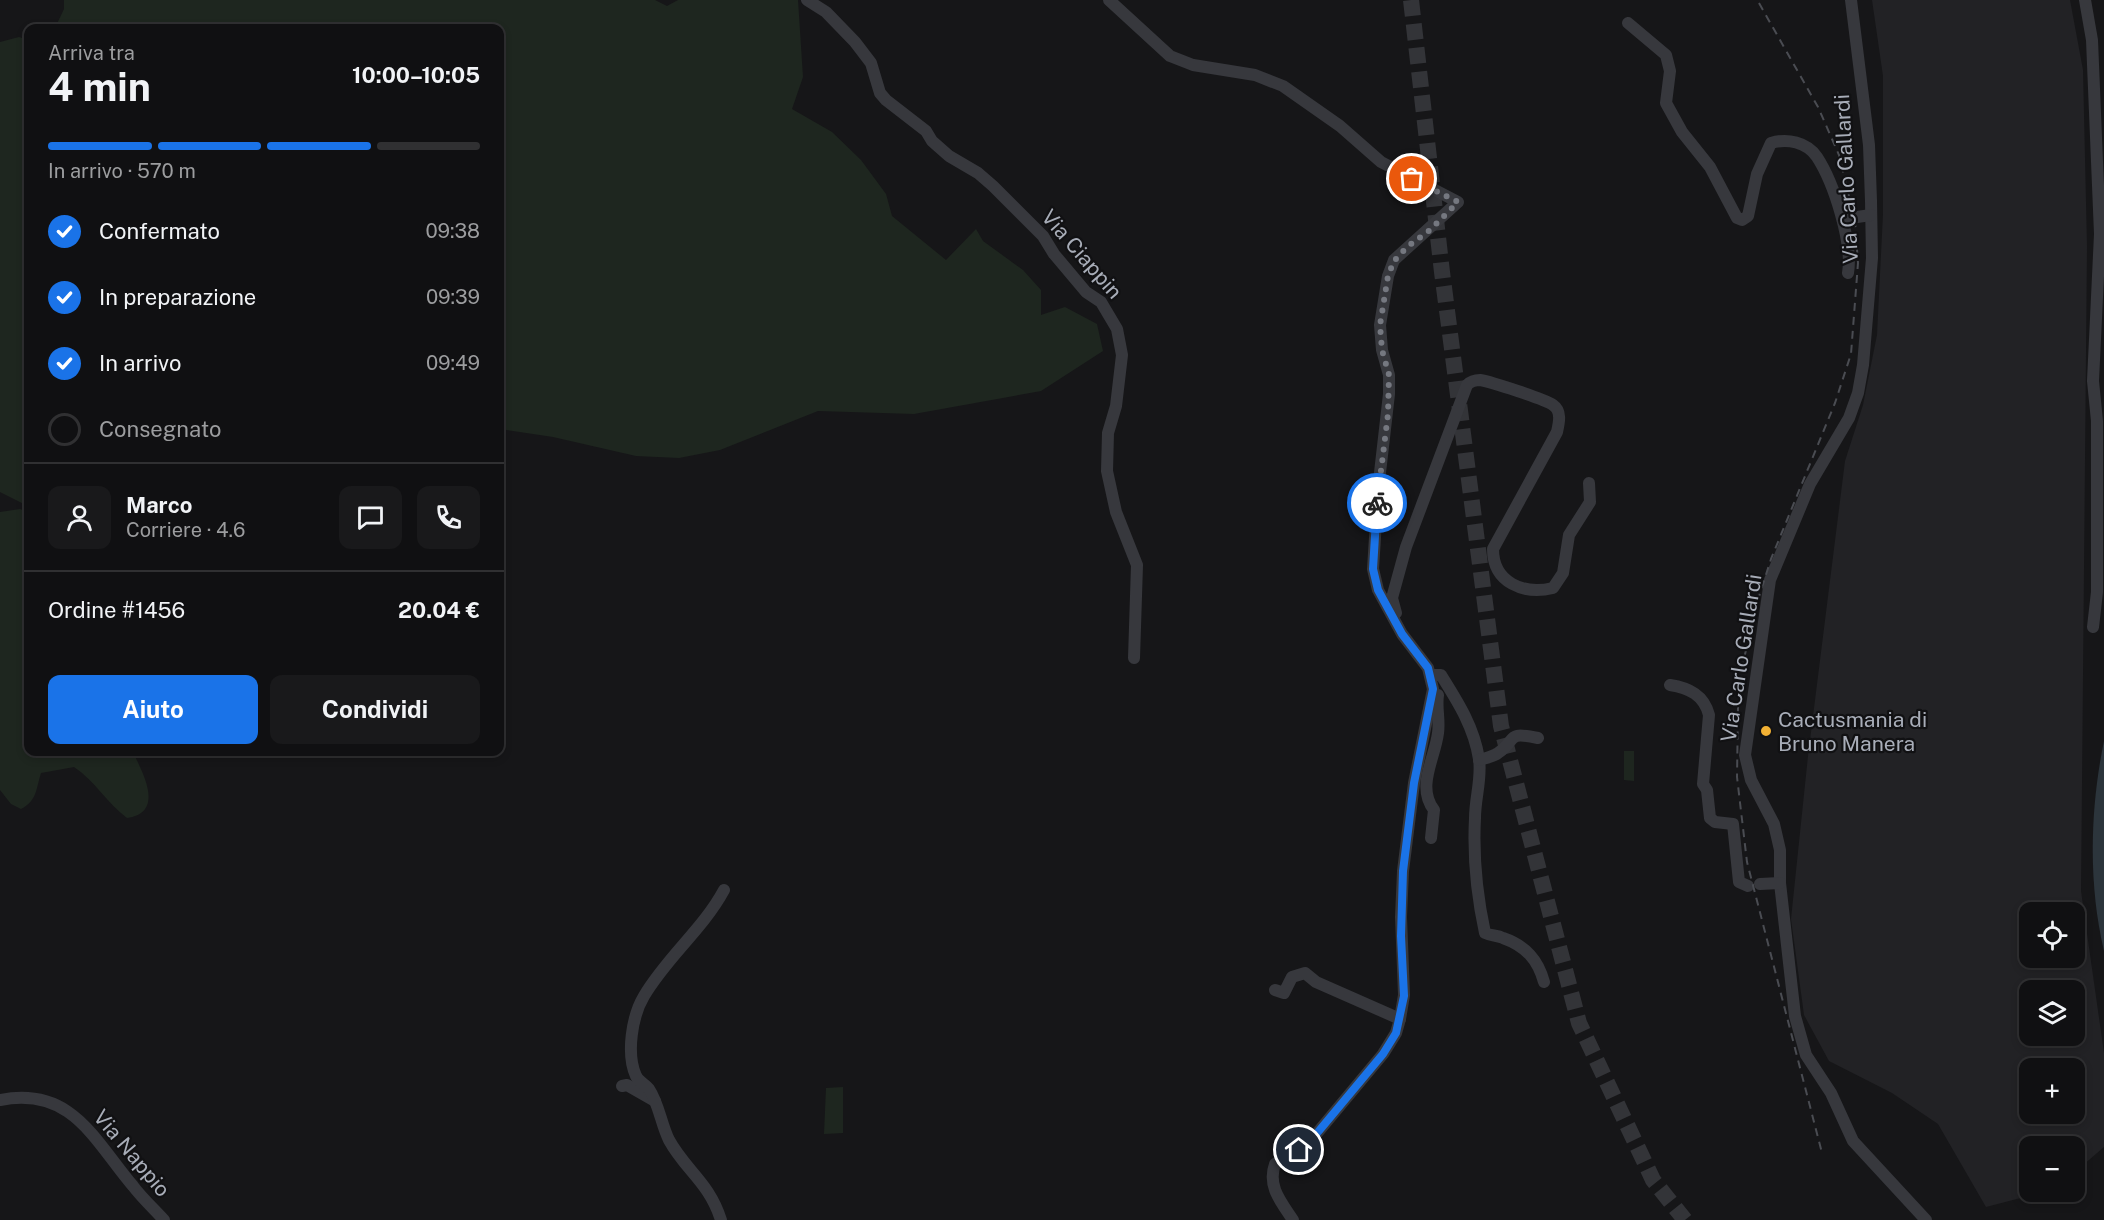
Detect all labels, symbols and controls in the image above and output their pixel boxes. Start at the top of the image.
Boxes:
text: Arriva tra [48,41,135,65]
text: 10:00–10:05 [352,62,480,88]
text: 4 min [48,64,151,110]
street label: Via Carlo Gallardi [1829,94,1863,264]
pin [1386,153,1437,204]
text: In arrivo · 570 m [48,159,196,183]
icon: bag [1395,162,1428,195]
street label: Via Ciappin [1037,204,1127,304]
icon: check [48,215,81,248]
text: Confermato [99,218,220,244]
text: 09:38 [425,219,480,243]
icon: check [48,281,81,314]
text: In preparazione [99,284,256,310]
text: 09:39 [426,285,480,309]
icon: check [48,347,81,380]
text: In arrivo [99,350,181,376]
text: 09:49 [426,351,480,375]
text: Consegnato [99,416,221,442]
courier [1347,473,1407,533]
button: person [48,486,111,549]
button: chat [339,486,402,549]
button: phone [417,486,480,549]
icon: bike [1361,487,1394,520]
text: Marco [126,492,192,518]
text: Corriere · 4.6 [126,518,246,542]
street label: Via Carlo Gallardi [1715,572,1767,744]
text: Ordine #1456 [48,597,185,623]
text: 20.04 € [398,597,480,623]
button: Aiuto [48,675,258,744]
button: Condividi [270,675,480,744]
place label: Cactusmania di Bruno Manera [1778,707,1927,756]
marker: Cactusmania di Bruno Manera [1759,724,1773,738]
map controls [2019,902,2085,1202]
button: locate [2019,902,2085,968]
button: layers [2019,980,2085,1046]
button: + [2019,1058,2085,1124]
street label: Via Nappio [89,1105,175,1201]
pin [1273,1124,1324,1175]
icon: home [1282,1133,1315,1166]
button: − [2019,1136,2085,1202]

